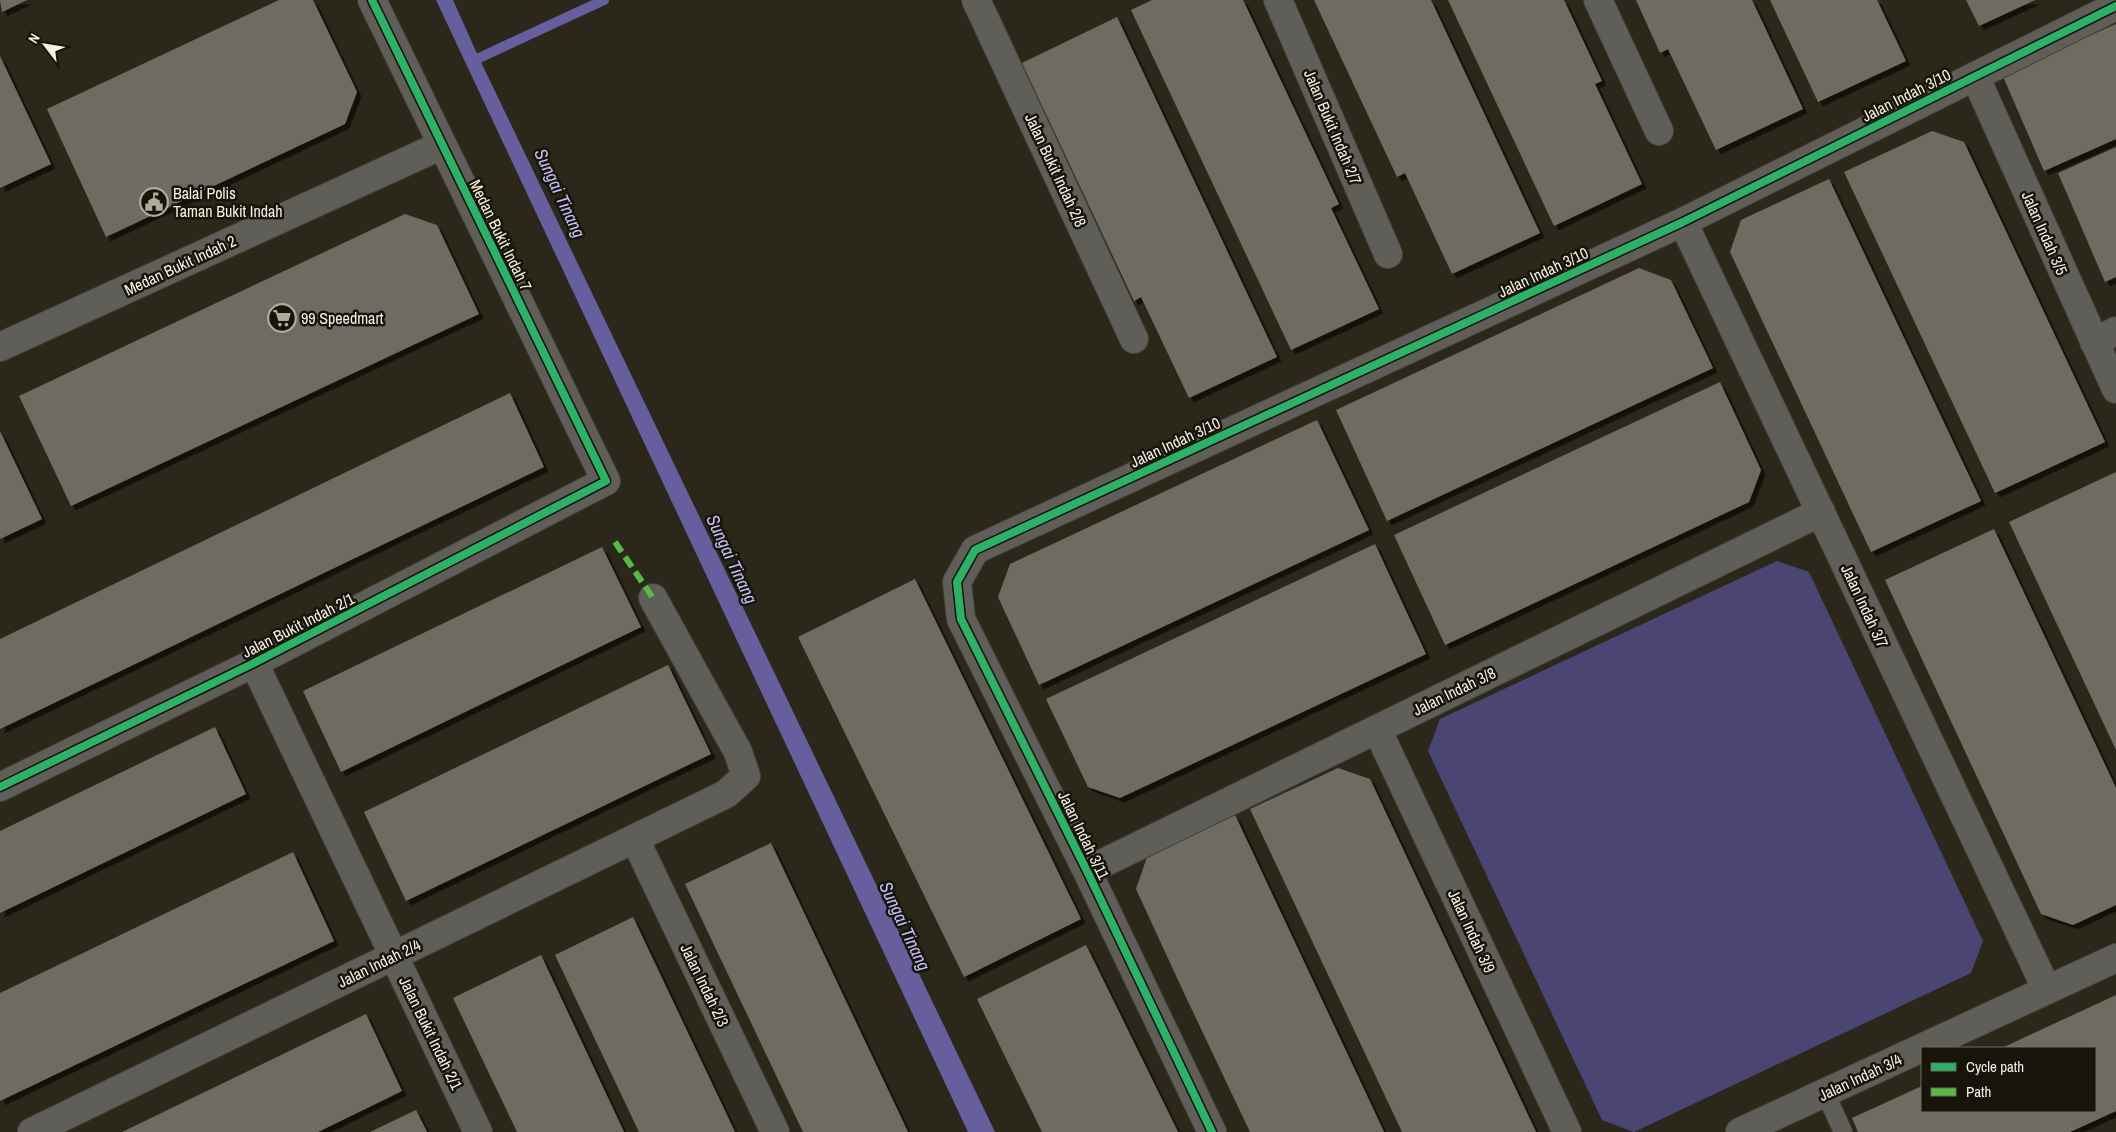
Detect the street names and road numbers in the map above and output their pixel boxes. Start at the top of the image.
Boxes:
street label: Jalan Indah 3/10 [1858,63,1954,127]
street label: Jalan Bukit Indah 2/7 [1299,66,1367,188]
street label: Jalan Bukit Indah 2/8 [1020,109,1092,231]
street label: Medan Bukit Indah 7 [465,176,537,294]
street label: Jalan Indah 3/5 [2017,188,2073,278]
street label: Medan Bukit Indah 2 [120,229,240,301]
street label: Jalan Indah 3/10 [1494,242,1592,302]
street label: Jalan Indah 3/10 [1126,412,1224,472]
street label: Jalan Indah 3/7 [1836,561,1894,651]
street label: Jalan Bukit Indah 2/1 [238,587,359,663]
street label: Jalan Indah 3/8 [1409,661,1499,721]
street label: Jalan Indah 3/11 [1053,787,1115,884]
street label: Jalan Indah 3/9 [1443,886,1501,976]
street label: Jalan Indah 2/4 [334,933,424,993]
street label: Jalan Indah 2/3 [675,940,735,1030]
street label: Jalan Bukit Indah 2/1 [394,973,468,1094]
street label: Jalan Indah 3/4 [1815,1048,1905,1106]

